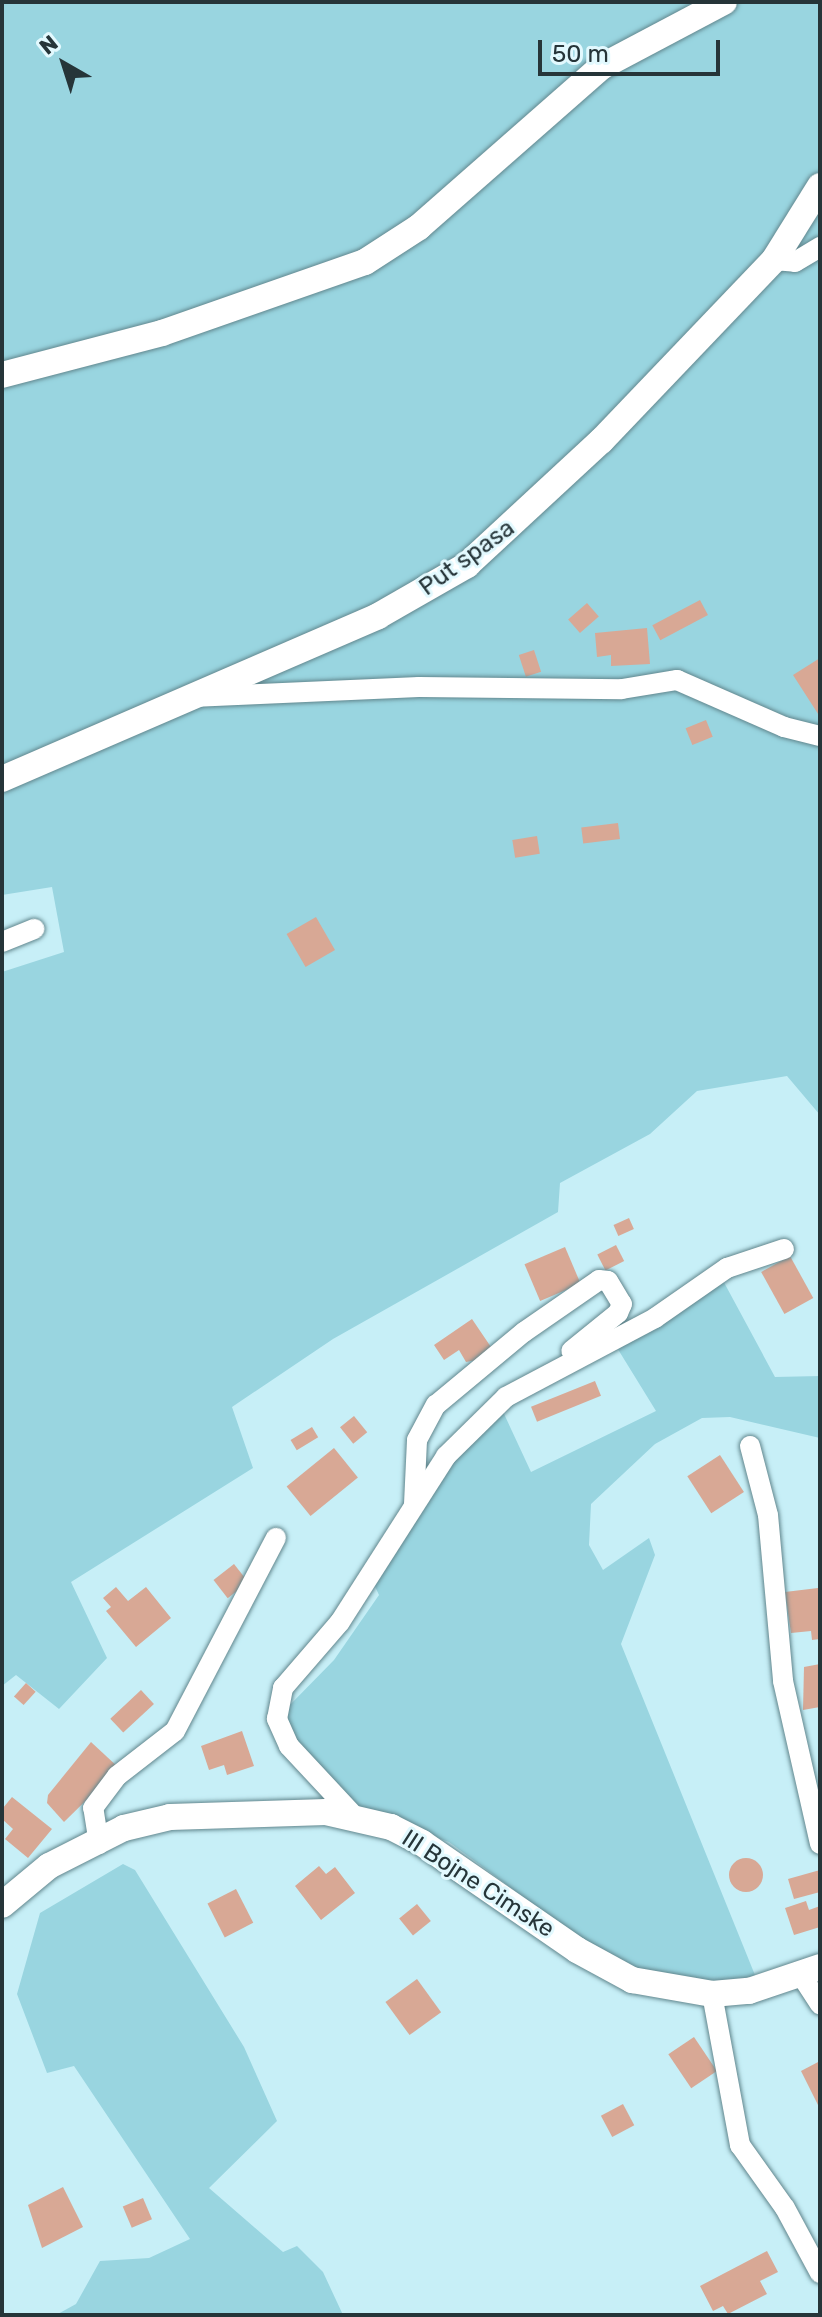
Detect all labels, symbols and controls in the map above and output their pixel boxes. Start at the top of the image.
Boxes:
north arrow [24,24,104,104]
scale bar [542,24,724,74]
text: N [34,29,63,60]
text: 50 m [552,40,609,68]
street label: Put spasa [414,514,520,602]
street label: III Bojne Cimske [396,1824,560,1944]

